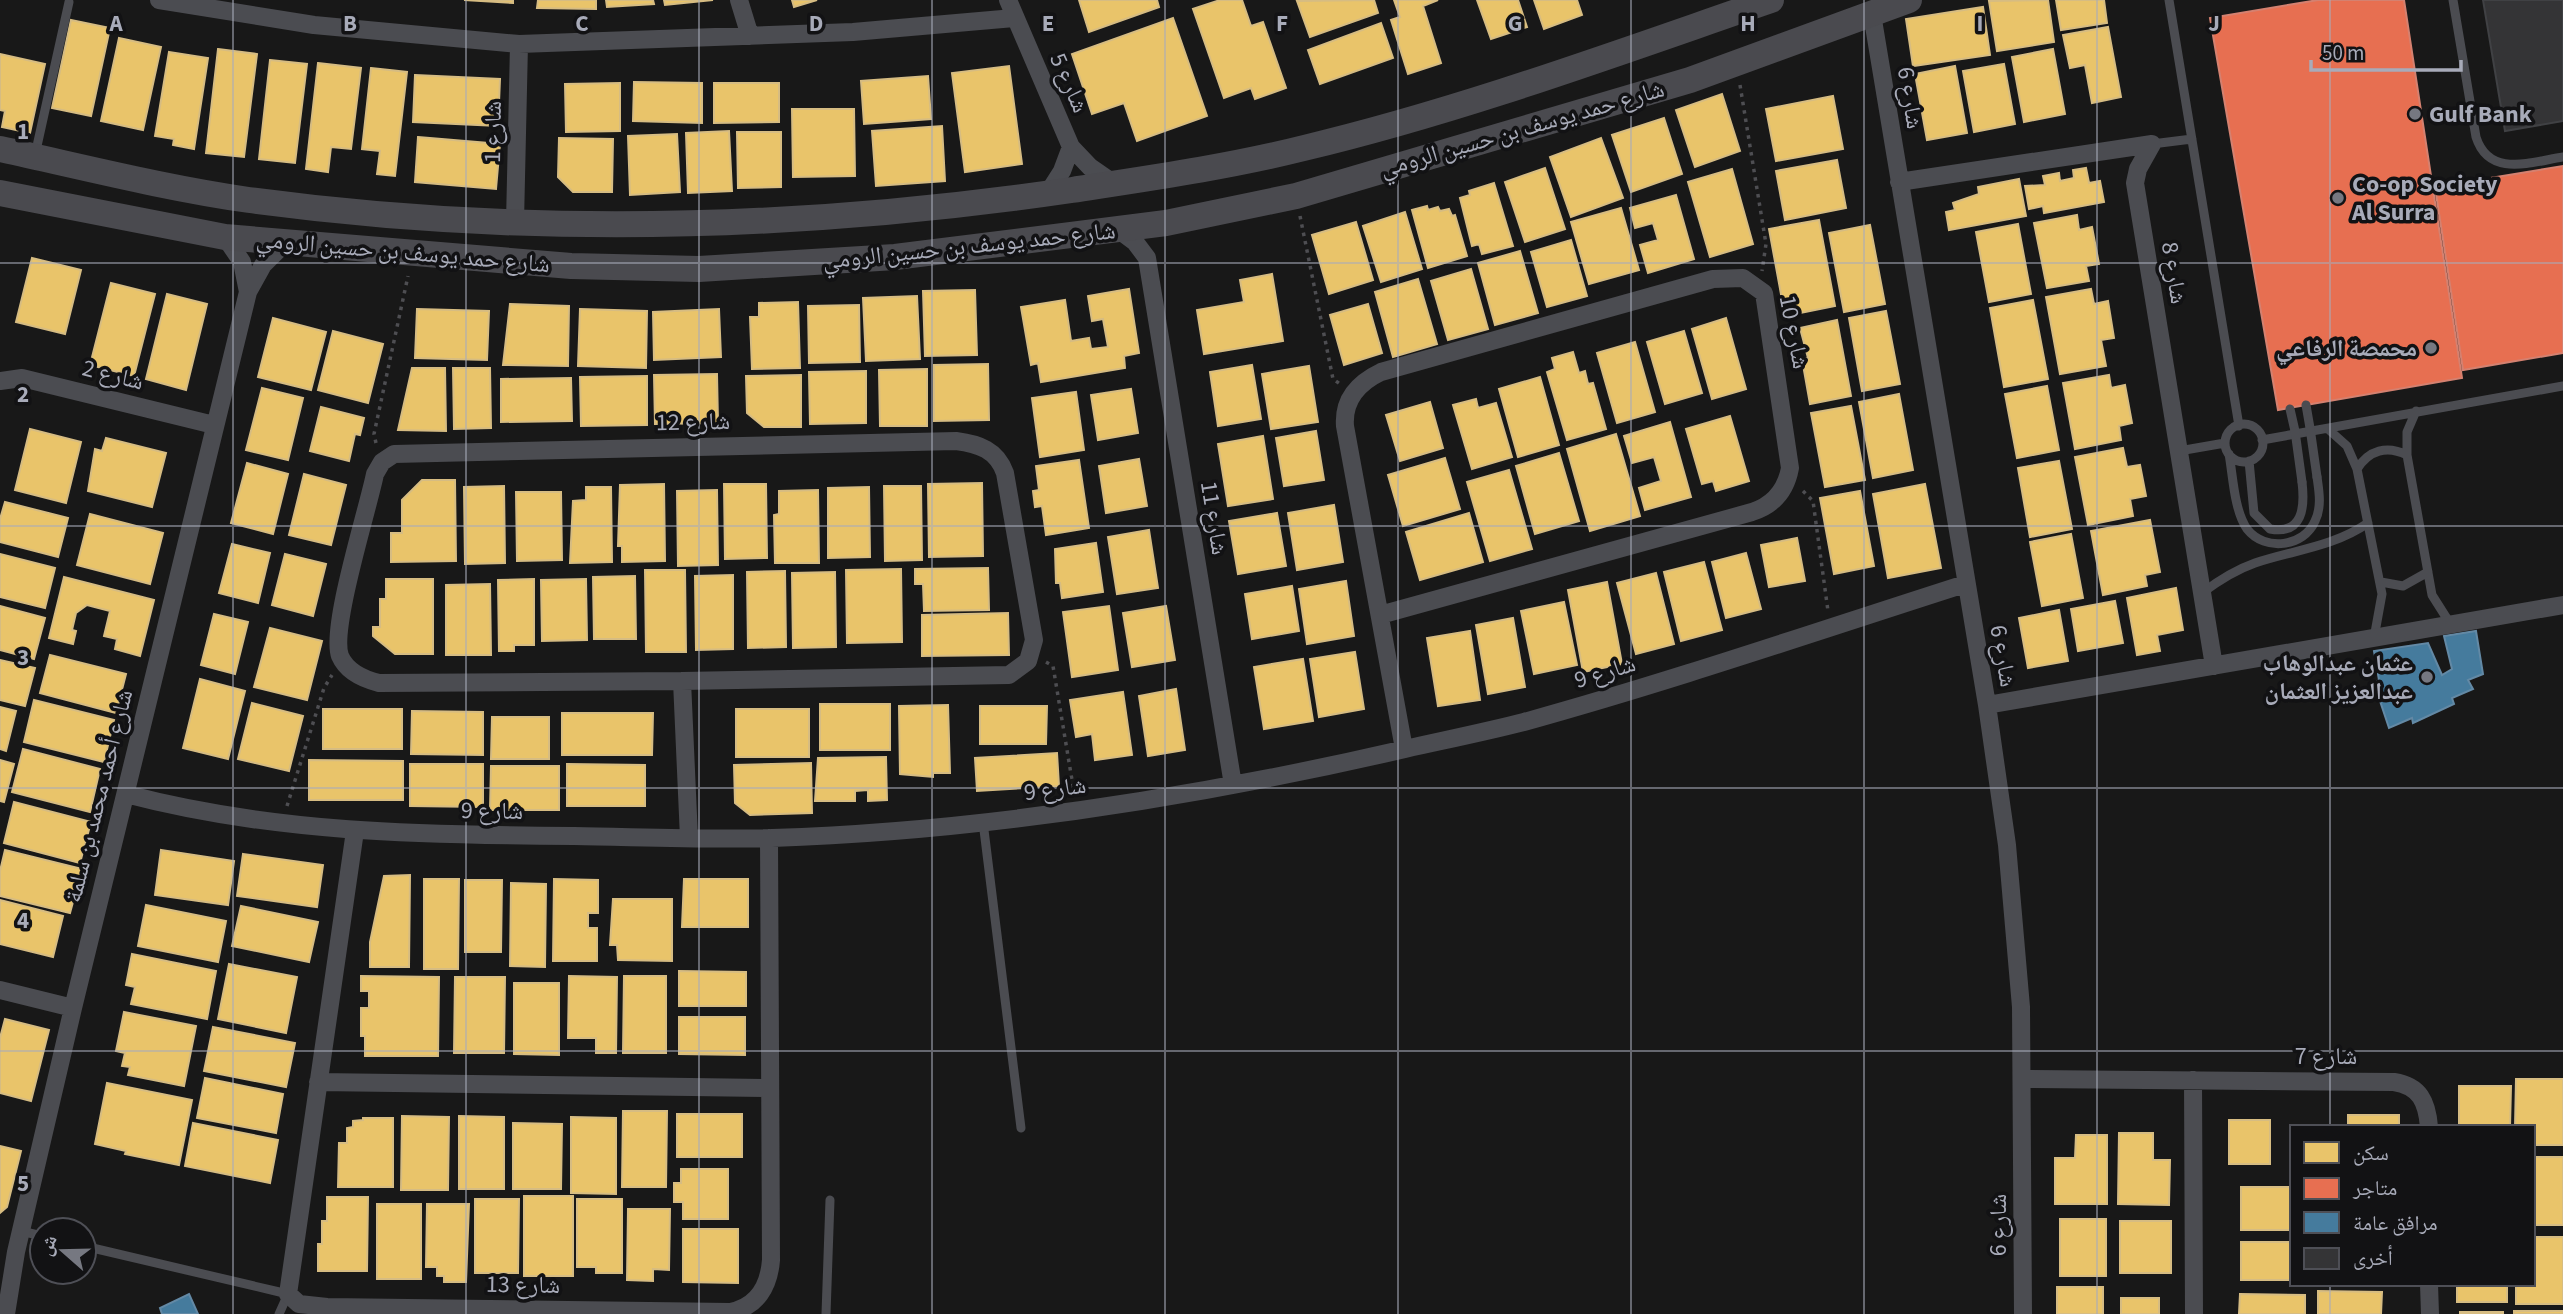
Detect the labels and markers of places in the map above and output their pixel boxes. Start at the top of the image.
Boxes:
place label: Gulf Bank [2429,97,2533,132]
marker: Gulf Bank [2407,106,2423,122]
place label: Co-op Society Al Surra [2351,167,2498,230]
marker: Co-op Society Al Surra [2330,190,2346,206]
place label: محمصة الرفاعي [2276,331,2417,366]
marker: محمصة الرفاعي [2423,340,2439,356]
place label: عثمان عبدالوهاب عبدالعزيز العثمان [2262,646,2413,709]
marker: عثمان عبدالوهاب عبدالعزيز العثمان [2419,669,2435,685]

